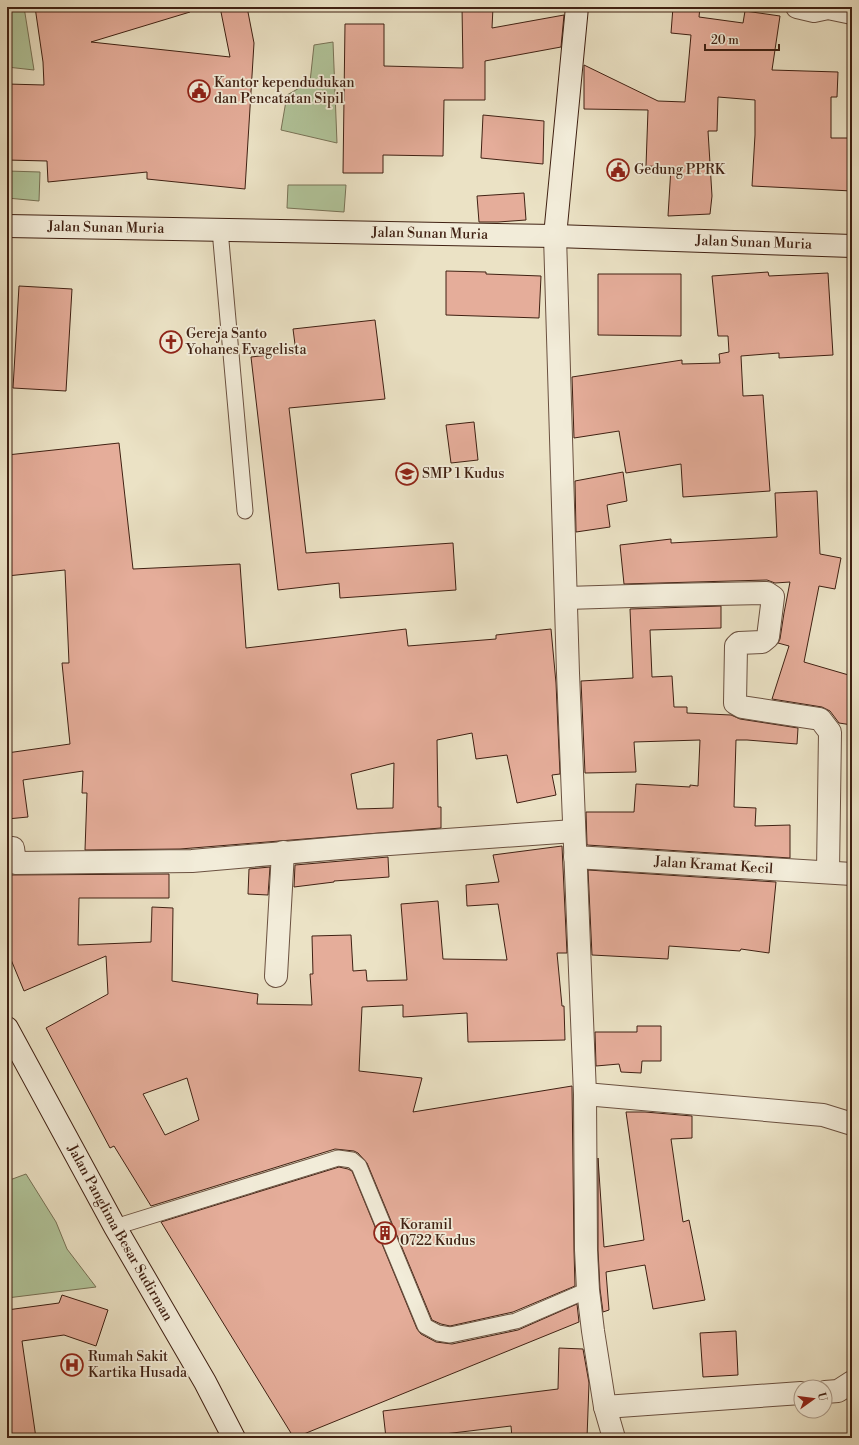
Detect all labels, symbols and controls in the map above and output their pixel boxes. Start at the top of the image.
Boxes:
scale bar [705,26,779,52]
text: 20 m [711,33,739,48]
place label: Kantor kependudukan dan Pencatatan Sipil [214,74,355,108]
public building icon: Kantor kependudukan dan Pencatatan Sipil [186,78,212,104]
public building icon: Gedung PPRK [605,157,631,183]
place label: Gedung PPRK [634,161,726,179]
street label: Jalan Sunan Muria [46,218,165,238]
street label: Jalan Sunan Muria [370,224,489,244]
street label: Jalan Sunan Muria [694,232,813,254]
place label: Gereja Santo Yohanes Evagelista [185,325,307,359]
church icon: Gereja Santo Yohanes Evagelista [158,329,184,355]
school or university icon: SMP 1 Kudus [394,461,420,487]
place label: SMP 1 Kudus [422,465,504,483]
street label: Jalan Kramat Kecil [653,853,774,878]
street label: Jalan Panglima Besar Sudirman [63,1141,177,1325]
place label: Koramil 0722 Kudus [400,1216,475,1250]
building icon: Koramil 0722 Kudus [372,1220,398,1246]
place label: Rumah Sakit Kartika Husada [88,1348,188,1382]
hospital icon: Rumah Sakit Kartika Husada [59,1352,85,1378]
north arrow [793,1379,833,1419]
text: U [814,1391,830,1403]

